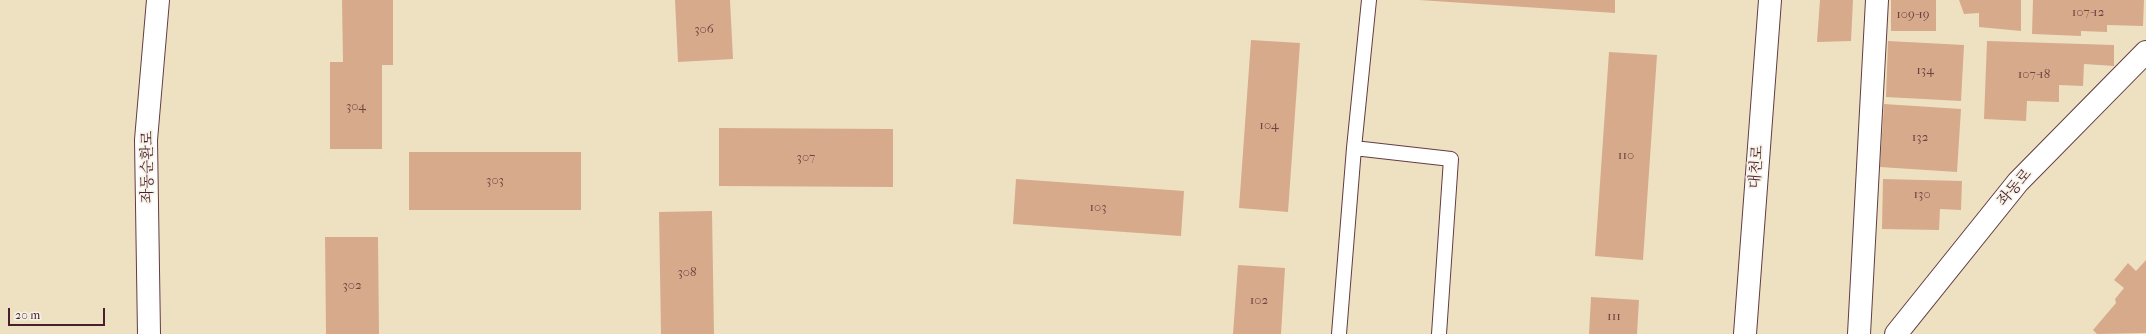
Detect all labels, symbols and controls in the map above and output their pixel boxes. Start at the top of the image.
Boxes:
house number: 107-12 [2072,5,2104,21]
house number: 109-19 [1896,7,1930,23]
house number: 306 [694,22,714,38]
house number: 134 [1916,63,1934,79]
house number: 107-18 [2018,67,2050,83]
house number: 304 [346,99,366,115]
house number: 104 [1259,118,1279,134]
house number: 132 [1912,130,1928,146]
street label: 좌동순환로 [139,131,157,203]
street label: 대천로 [1747,145,1767,189]
house number: 110 [1618,148,1634,164]
house number: 307 [797,150,815,166]
street label: 좌동로 [1994,166,2036,210]
house number: 303 [486,173,504,189]
house number: 130 [1913,187,1931,203]
house number: 103 [1089,200,1107,216]
house number: 308 [677,265,697,281]
house number: 302 [342,278,362,294]
house number: 102 [1250,293,1268,309]
scale bar [10,300,107,326]
text: 20 m [15,308,40,322]
house number: 111 [1607,309,1621,325]

